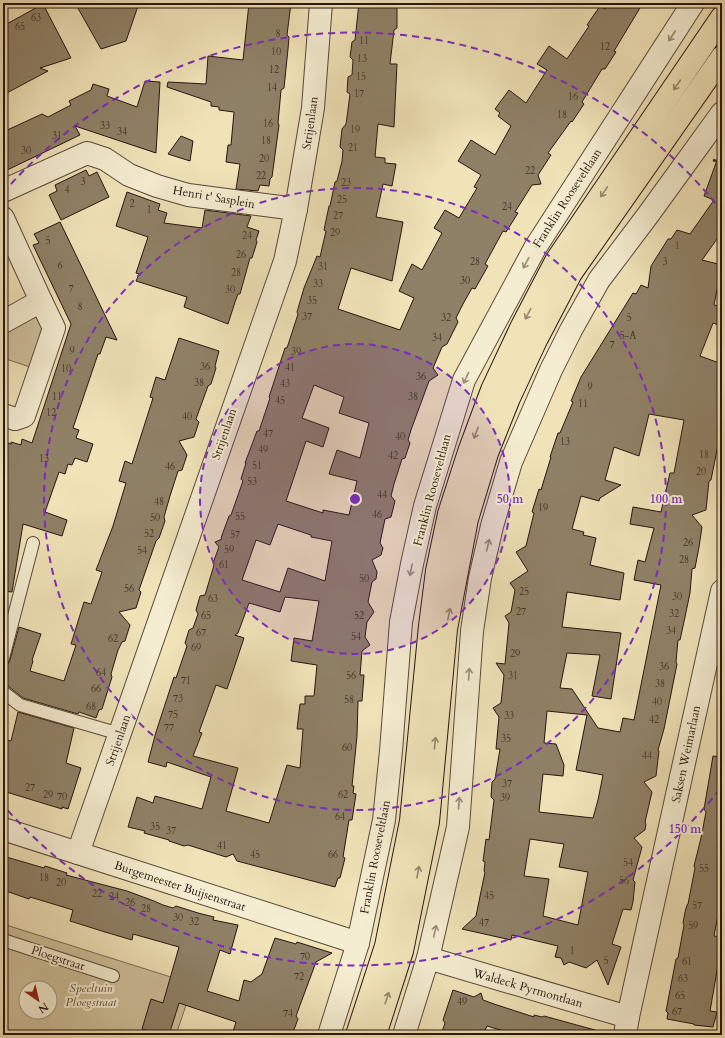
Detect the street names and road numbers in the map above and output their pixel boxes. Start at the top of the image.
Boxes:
street label: Strijenlaan [298,95,322,151]
street label: Franklin Rooseveltlaan [529,145,605,251]
street label: Henri t' Sasplein [172,182,257,212]
street label: Strijenlaan [208,406,240,462]
street label: Franklin Rooseveltlaan [409,432,455,548]
street label: Saksen Weimarlaan [668,704,704,804]
street label: Strijenlaan [102,712,134,768]
street label: Franklin Rooseveltlaan [356,799,394,915]
street label: Burgemeester Buijsenstraat [112,857,248,915]
street label: Ploegstraat [29,942,87,974]
street label: Waldeck Pyrmontlaan [470,964,585,1011]

